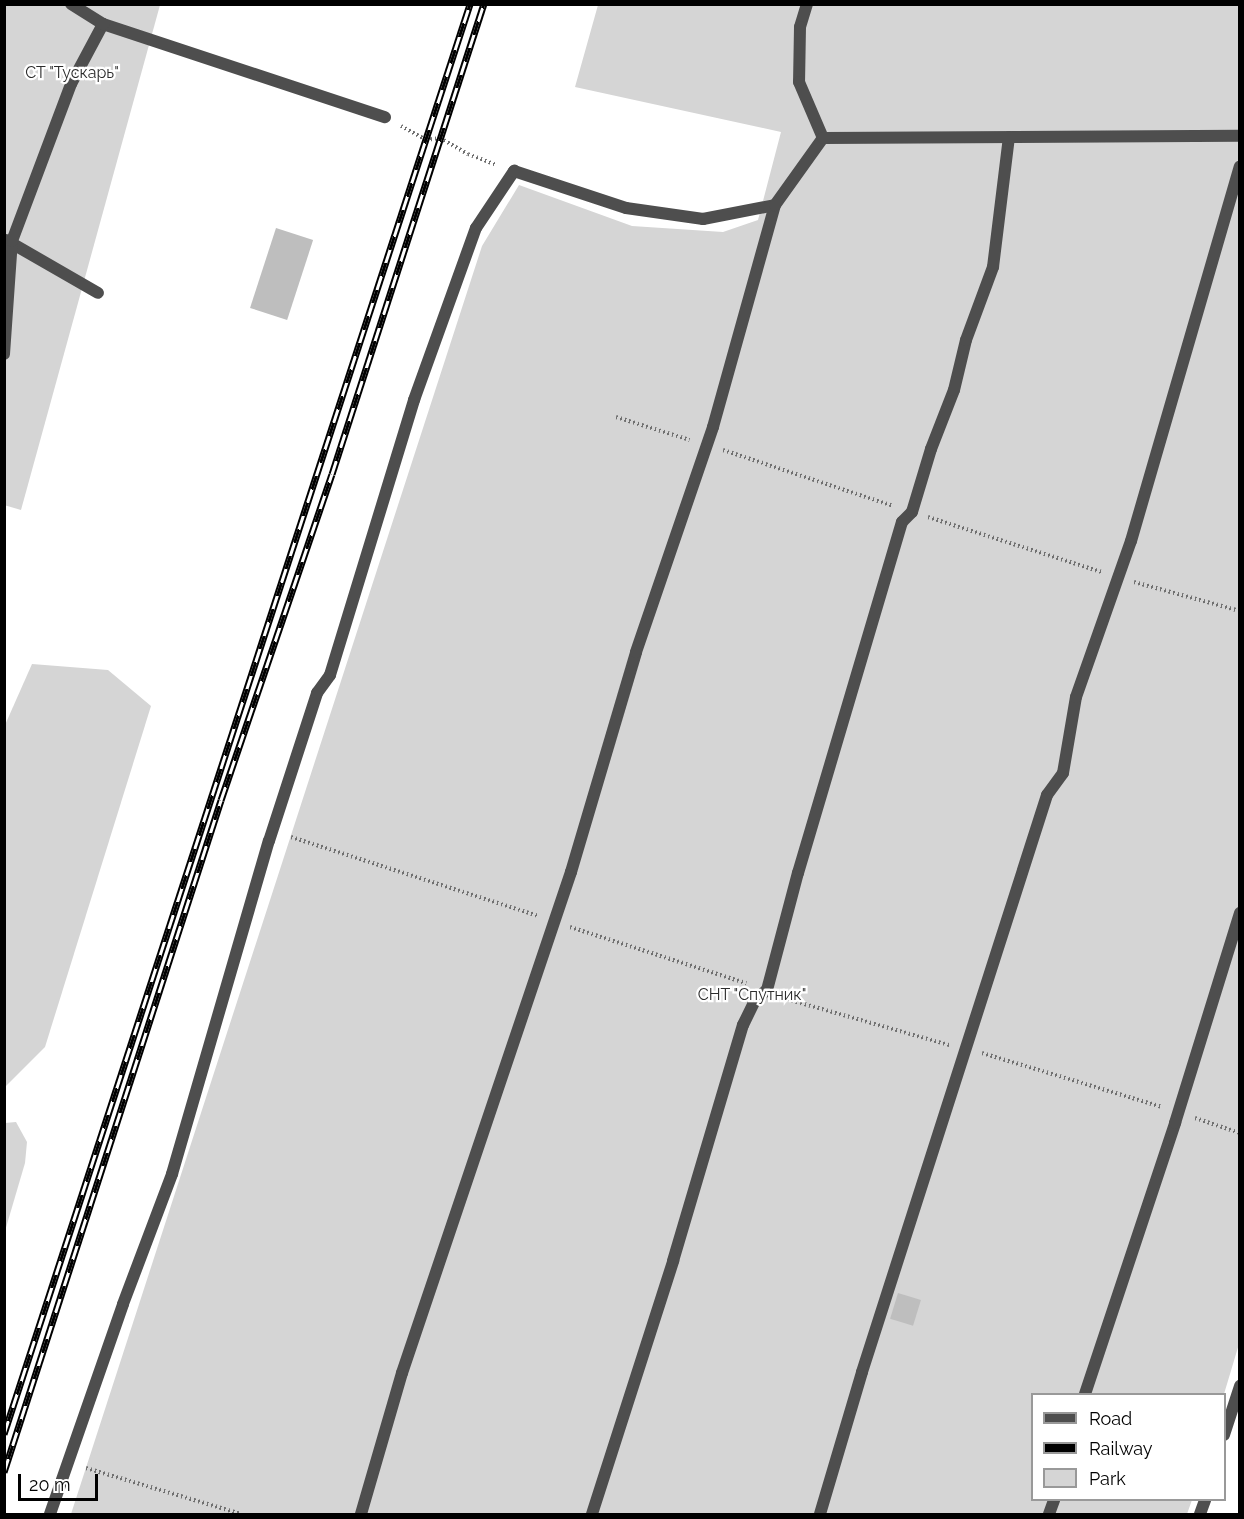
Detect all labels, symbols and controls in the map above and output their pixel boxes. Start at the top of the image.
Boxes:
park label: СТ "Тускарь" [25,63,119,83]
park label: СНТ "Спутник" [697,985,807,1005]
legend [1031,1393,1226,1501]
text: Road [1089,1408,1132,1429]
text: Railway [1089,1438,1153,1459]
scale bar [21,1462,100,1500]
text: Park [1089,1468,1126,1489]
text: 20 m [29,1474,71,1495]

